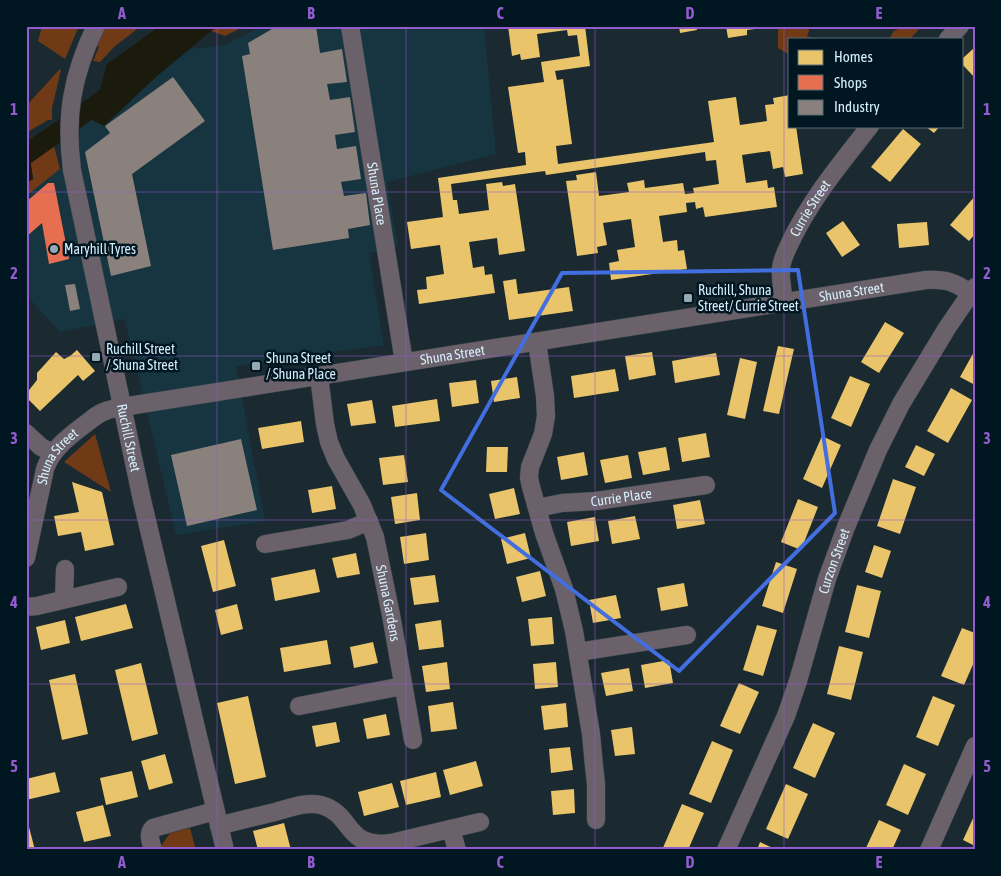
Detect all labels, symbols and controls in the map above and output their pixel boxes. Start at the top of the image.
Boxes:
text: A [117,4,126,22]
text: B [307,4,315,22]
text: C [496,4,504,22]
text: D [686,4,695,22]
text: E [876,4,883,22]
legend [788,38,964,128]
text: Homes [834,48,873,65]
text: Shops [834,74,867,91]
text: Industry [834,98,880,115]
text: 1 [10,100,18,118]
text: 1 [983,100,991,118]
street label: Shuna Place [364,161,390,226]
street label: Currie Street [786,177,834,239]
place label: Maryhill Tyres [64,241,136,257]
marker: Maryhill Tyres [48,243,60,255]
text: 2 [10,264,18,282]
text: 2 [983,264,991,282]
street label: Shuna Street [818,279,885,305]
place label: Ruchill, Shuna Street/ Currie Street [698,282,799,314]
marker: Ruchill, Shuna Street/ Currie Street [682,292,694,304]
place label: Ruchill Street / Shuna Street [106,341,178,373]
street label: Shuna Street [419,342,486,368]
place label: Shuna Street / Shuna Place [266,350,336,382]
marker: Ruchill Street / Shuna Street [90,351,102,363]
marker: Shuna Street / Shuna Place [250,360,262,372]
street label: Ruchill Street [114,402,144,473]
street label: Shuna Street [34,425,81,486]
text: 3 [10,429,18,447]
text: 3 [983,429,991,447]
street label: Currie Place [590,485,653,509]
street label: Curzon Street [815,526,853,596]
street label: Shuna Gardens [373,563,403,643]
text: 4 [9,593,18,611]
text: 4 [982,593,991,611]
text: 5 [10,757,18,775]
text: 5 [983,757,991,775]
text: A [117,853,126,871]
text: B [307,853,315,871]
text: C [496,853,504,871]
text: D [686,853,695,871]
text: E [876,853,883,871]

